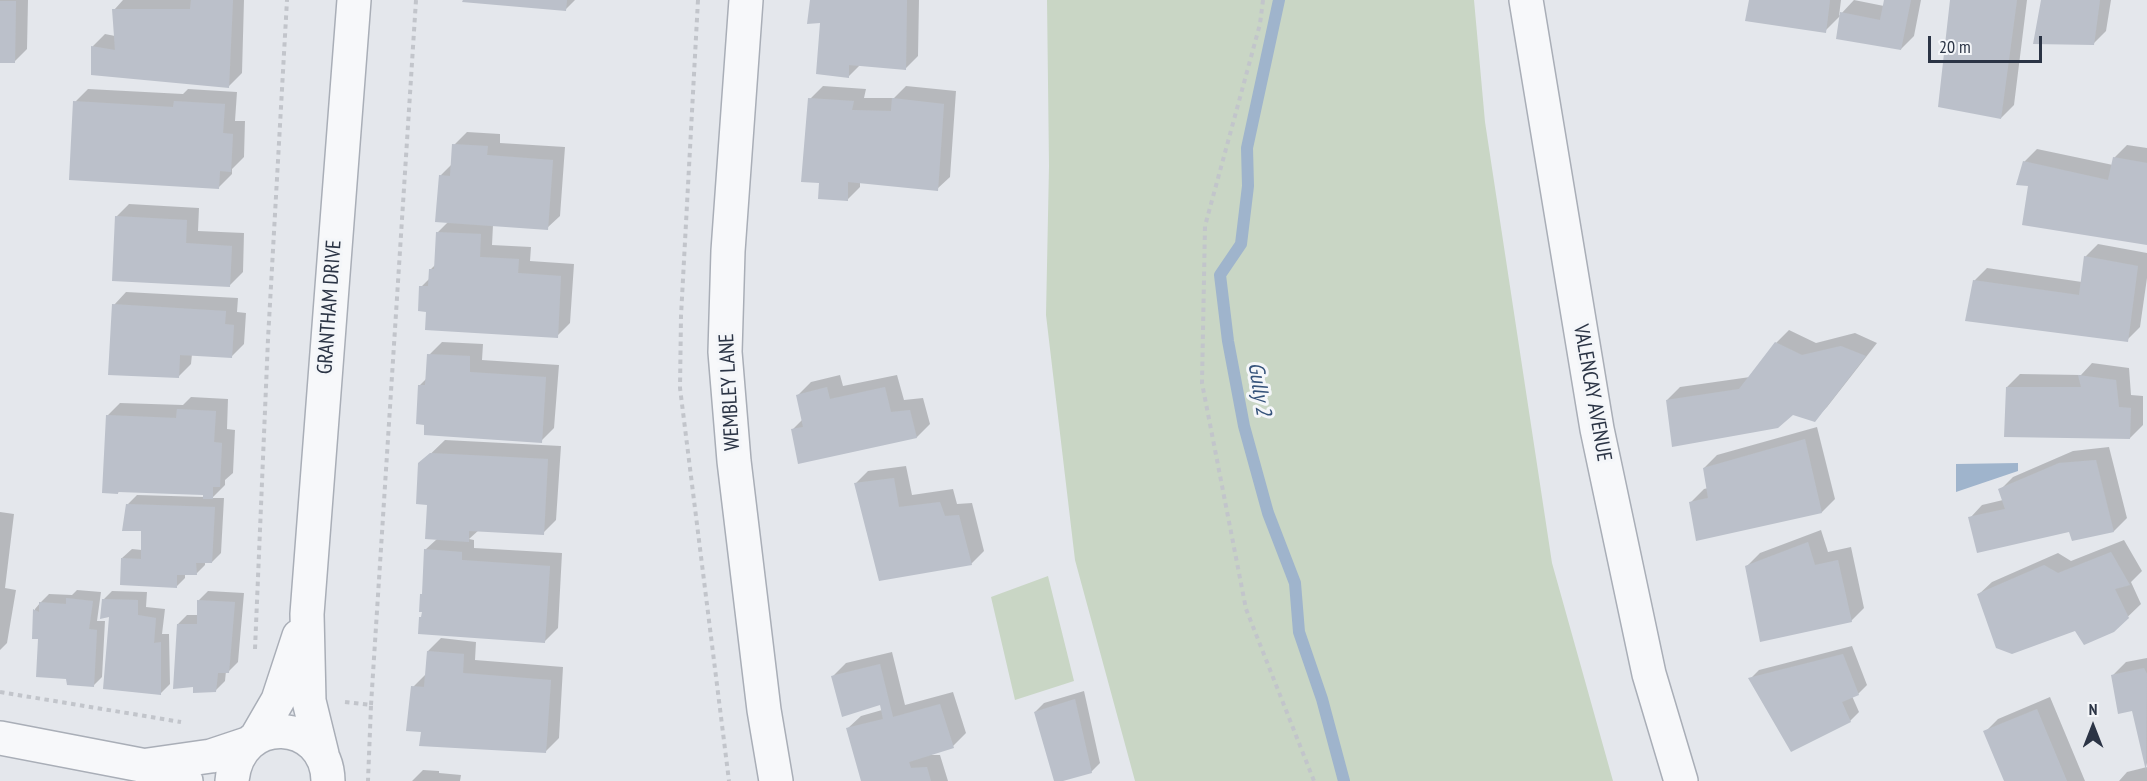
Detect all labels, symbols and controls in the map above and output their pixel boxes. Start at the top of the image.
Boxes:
scale bar [1931,24,2045,62]
text: 20 m [1939,35,1971,58]
street label: GRANTHAM DRIVE [313,239,347,375]
street label: VALENCAY AVENUE [1568,322,1616,464]
street label: WEMBLEY LANE [714,333,746,451]
water label: Gully 2 [1242,361,1276,417]
north arrow [2063,697,2123,757]
text: N [2089,699,2097,719]

